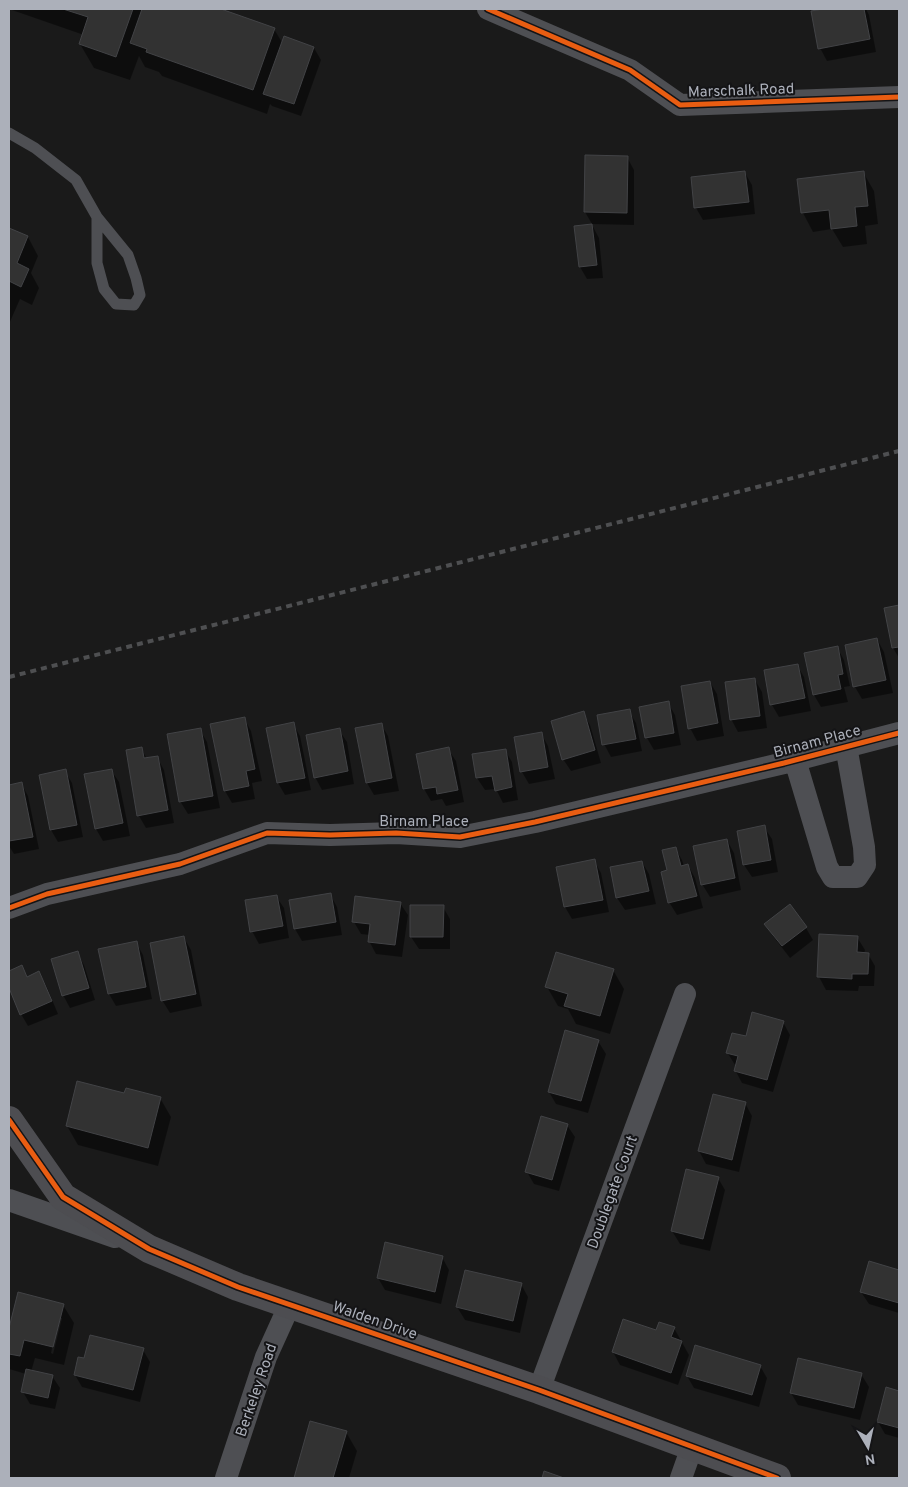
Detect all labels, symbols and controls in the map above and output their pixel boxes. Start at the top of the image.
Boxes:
street label: Marschalk Road [688,80,795,103]
street label: Birnam Place [772,722,863,763]
street label: Birnam Place [379,813,469,832]
street label: Doublegate Court [584,1133,643,1252]
street label: Walden Drive [330,1298,419,1345]
street label: Berkeley Road [233,1341,282,1440]
north arrow [843,1422,893,1472]
text: N [863,1449,876,1468]

